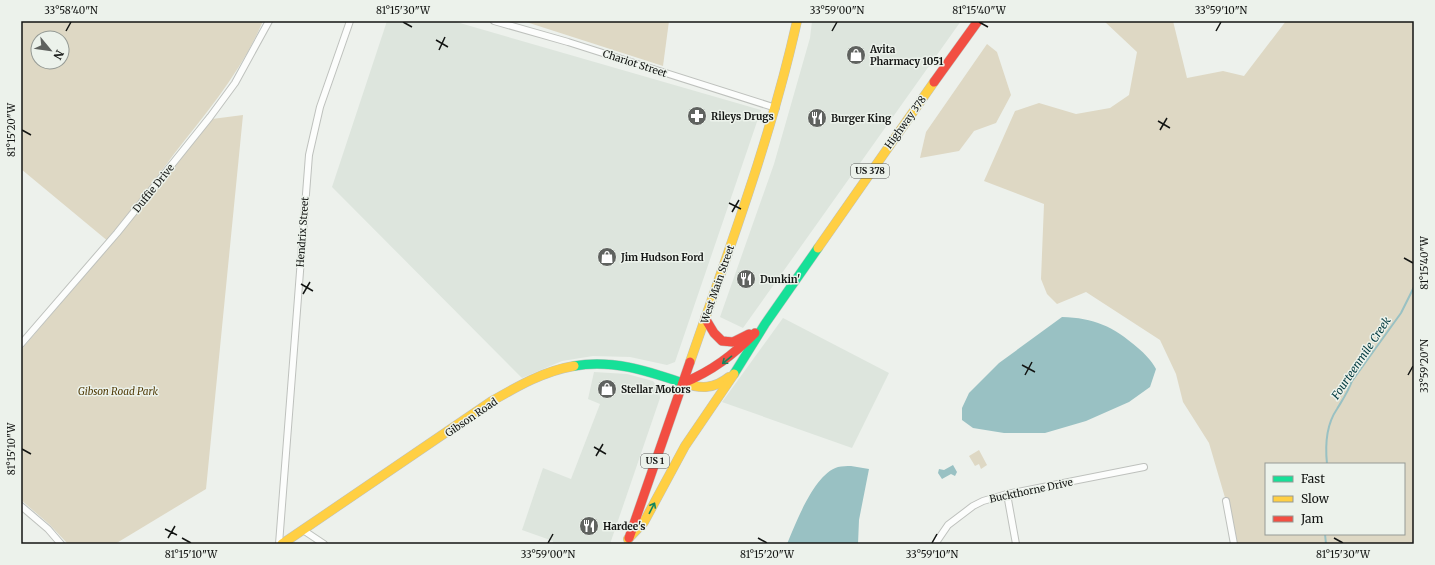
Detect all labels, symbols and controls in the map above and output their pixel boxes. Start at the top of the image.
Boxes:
text: 33°58'40"N [44,4,98,17]
text: 81°15'30"W [376,4,431,17]
text: 33°59'00"N [810,4,865,17]
text: 81°15'40"W [952,4,1007,17]
text: 33°59'10"N [1195,4,1247,17]
north arrow [30,30,70,70]
place label: Avita Pharmacy 1051 [869,43,944,68]
shop icon: Avita Pharmacy 1051 [845,44,867,66]
street label: Chariot Street [601,47,669,80]
text: N [50,48,67,62]
street label: Highway 378 [882,93,929,151]
text: 81°15'20"W [5,102,18,157]
pharmacy icon: Rileys Drugs [686,105,708,127]
restaurant icon: Burger King [806,107,828,129]
place label: Rileys Drugs [711,110,774,123]
place label: Burger King [831,112,892,125]
street label: Duffie Drive [130,162,177,215]
road number: US 378 [851,164,889,178]
street label: Hendrix Street [294,196,311,268]
text: 81°15'40"W [1418,235,1431,290]
street label: West Main Street [698,243,737,326]
shop icon: Jim Hudson Ford [596,246,618,268]
place label: Jim Hudson Ford [620,251,704,264]
restaurant icon: Dunkin' [735,268,757,290]
place label: Dunkin' [760,273,800,286]
water label: Fourteenmile Creek [1328,314,1394,403]
text: 33°59'20"N [1418,339,1431,393]
one-way arrow [722,355,732,364]
shop icon: Stellar Motors [596,378,618,400]
place label: Stellar Motors [621,383,691,396]
park label: Gibson Road Park [78,385,158,398]
street label: Gibson Road [443,395,500,440]
text: 81°15'10"W [5,422,18,475]
road number: US 1 [641,454,669,468]
legend [1265,463,1405,535]
text: Fast [1301,471,1325,486]
street label: Buckthorne Drive [988,475,1074,506]
text: Slow [1301,491,1330,506]
one-way arrow [648,503,656,515]
text: Jam [1300,511,1324,526]
restaurant icon: Hardee's [578,515,600,537]
place label: Hardee's [603,520,645,533]
text: 81°15'10"W [165,548,218,561]
text: 33°59'00"N [521,548,576,561]
text: 81°15'20"W [740,548,795,561]
text: 33°59'10"N [906,548,958,561]
text: 81°15'30"W [1316,548,1371,561]

